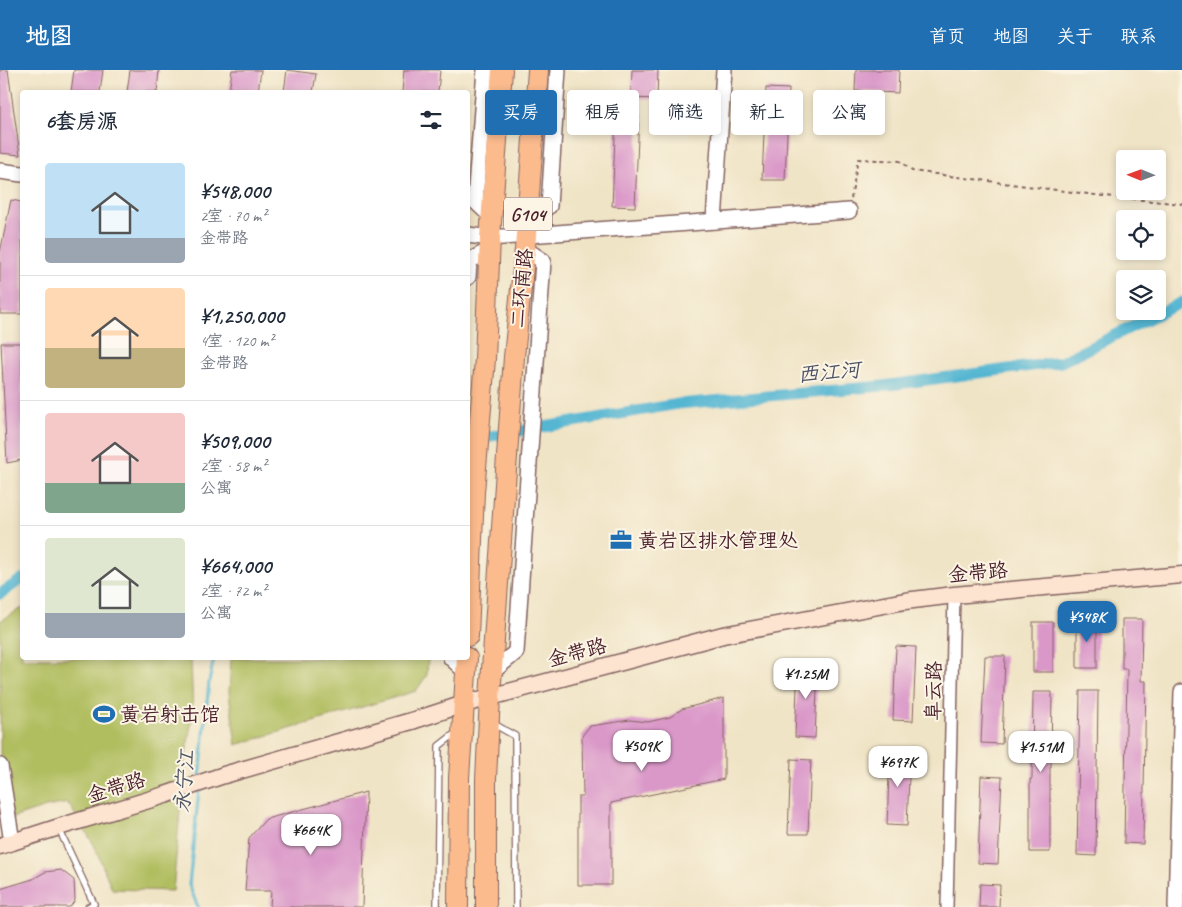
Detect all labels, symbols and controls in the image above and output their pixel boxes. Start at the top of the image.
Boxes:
text: 地图 [25,21,73,51]
text: 首页 [929,25,965,47]
text: 地图 [993,25,1029,47]
text: 关于 [1057,25,1093,47]
text: 联系 [1121,25,1157,47]
chip: 买房 [485,90,557,135]
chip: 租房 [567,90,639,135]
chip: 筛选 [649,90,721,135]
chip: 新上 [731,90,803,135]
chip: 公寓 [813,90,885,135]
icon: filters [417,106,445,134]
text: 6套房源 [45,108,118,134]
north arrow [1116,150,1166,200]
map controls [1116,150,1166,320]
text: ¥548,000 [200,178,270,204]
icon: home [85,183,145,243]
road number: G104 [504,198,552,230]
text: 2室 · 70 m² [200,206,266,226]
button: locate [1116,210,1166,260]
text: 金带路 [200,228,248,248]
street label: 二环南路 [505,246,538,329]
button: layers [1116,270,1166,320]
text: ¥1,250,000 [200,303,284,329]
icon: home [85,308,145,368]
text: 4室 · 120 m² [200,331,274,351]
text: 金带路 [200,353,248,373]
water label: 西江河 [796,356,865,388]
text: ¥509,000 [200,428,270,454]
icon: home [85,433,145,493]
text: 2室 · 58 m² [200,456,266,476]
text: 公寓 [200,478,232,498]
office icon: 黄岩区排水管理处 [608,527,634,553]
place label: 黄岩区排水管理处 [638,528,798,553]
text: ¥664,000 [200,553,271,579]
street label: 金带路 [947,557,1010,588]
icon: home [85,558,145,618]
text: 2室 · 72 m² [200,581,266,601]
pin: ¥548K [1052,600,1122,643]
text: 公寓 [200,603,232,623]
text: ¥548K [1069,607,1105,627]
street label: 金带路 [545,632,610,672]
pin: ¥1.25M [765,658,847,700]
street label: 阜云路 [920,660,947,721]
text: ¥1.25M [784,664,828,684]
sports icon: 黄岩射击馆 [91,701,117,727]
place label: 黄岩射击馆 [120,702,220,727]
pin: ¥509K [607,730,677,772]
pin: ¥1.51M [1000,730,1082,773]
text: ¥509K [624,736,660,756]
text: ¥1.51M [1019,737,1063,757]
pin: ¥697K [863,746,933,788]
water label: 永宁江 [168,747,200,814]
text: ¥697K [879,752,917,772]
street label: 金带路 [84,766,149,808]
pin: ¥664K [276,814,346,856]
text: ¥664K [292,820,330,840]

